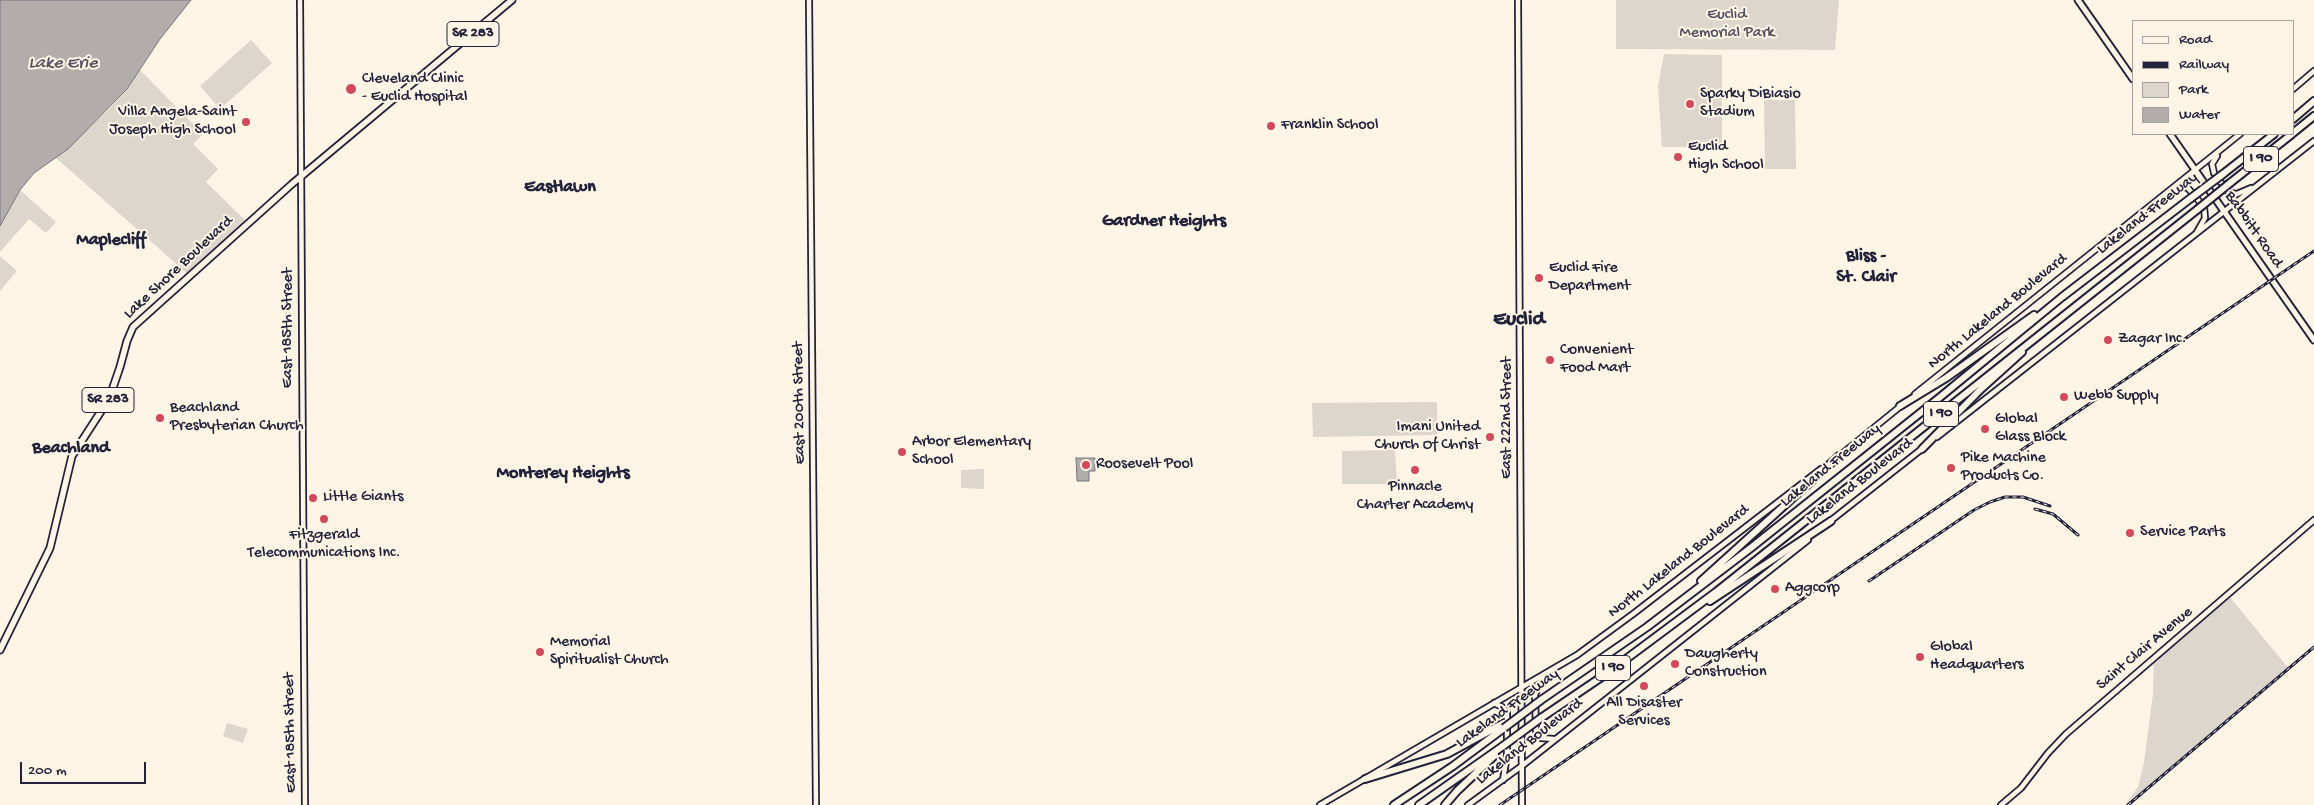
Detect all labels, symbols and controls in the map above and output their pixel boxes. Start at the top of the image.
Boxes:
park label: Euclid Memorial Park [1680,6,1774,44]
legend [2132,20,2294,135]
road number: SR 283 [447,22,499,46]
text: Road [2179,31,2212,49]
water label: Lake Erie [29,53,97,75]
text: Railway [2179,56,2229,74]
place label: Cleveland Clinic - Euclid Hospital [362,70,467,108]
text: Park [2179,81,2208,99]
marker: Cleveland Clinic - Euclid Hospital [344,82,358,96]
place label: Sparky DiBiasio Stadium [1700,85,1801,123]
marker: Sparky DiBiasio Stadium [1684,98,1696,110]
place label: Villa Angela-Saint Joseph High School [109,103,236,141]
text: Water [2179,106,2219,124]
marker: Villa Angela-Saint Joseph High School [240,116,252,128]
place label: Franklin School [1281,116,1378,136]
marker: Franklin School [1265,120,1277,132]
place label: Euclid High School [1688,138,1764,176]
road number: I 90 [2244,146,2278,172]
marker: Euclid High School [1672,151,1684,163]
street label: Lakeland Freeway [2094,169,2202,259]
district label: Eastlawn [524,177,596,199]
street label: Babbitt Road [2220,188,2286,272]
district label: Gardner Heights [1102,211,1226,233]
street label: Lake Shore Boulevard [120,212,238,324]
district label: Maplecliff [76,230,146,252]
district label: Bliss - St. Clair [1836,246,1896,288]
street label: North Lakeland Boulevard [1925,250,2071,374]
place label: Euclid Fire Department [1549,259,1630,297]
street label: East 185th Street [279,268,299,388]
marker: Euclid Fire Department [1533,272,1545,284]
district label: Euclid [1493,308,1545,334]
place label: Zagar Inc. [2118,330,2187,350]
marker: Zagar Inc. [2102,334,2114,346]
place label: Convenient Food Mart [1560,341,1633,379]
street label: East 200th Street [789,342,811,464]
marker: Convenient Food Mart [1544,354,1556,366]
street label: East 222nd Street [1498,357,1518,479]
place label: Webb Supply [2074,387,2159,407]
road number: SR 283 [82,388,134,412]
marker: Webb Supply [2058,391,2070,403]
place label: Beachland Presbyterian Church [170,399,304,437]
road number: I 90 [1924,402,1958,426]
place label: Global Glass Block [1995,410,2066,448]
marker: Beachland Presbyterian Church [154,412,166,424]
place label: Imani United Church Of Christ [1375,418,1480,456]
street label: Lakeland Freeway [1777,420,1885,512]
marker: Global Glass Block [1979,423,1991,435]
marker: Imani United Church Of Christ [1484,431,1496,443]
place label: Arbor Elementary School [912,433,1031,471]
street label: Lakeland Boulevard [1803,434,1917,530]
district label: Beachland [32,438,110,460]
marker: Arbor Elementary School [896,446,908,458]
place label: Pike Machine Products Co. [1961,449,2046,487]
place label: Roosevelt Pool [1096,455,1193,475]
marker: Roosevelt Pool [1080,459,1092,471]
marker: Pike Machine Products Co. [1945,462,1957,474]
district label: Monterey Heights [496,463,630,485]
marker: Pinnacle Charter Academy [1409,464,1421,476]
place label: Pinnacle Charter Academy [1357,478,1473,516]
place label: Little Giants [323,488,403,508]
marker: Little Giants [307,492,319,504]
street label: North Lakeland Boulevard [1605,501,1753,623]
marker: Fitzgerald Telecommunications Inc. [318,513,330,525]
place label: Service Parts [2140,523,2225,543]
place label: Fitzgerald Telecommunications Inc. [247,526,401,564]
marker: Service Parts [2124,527,2136,539]
place label: Aggcorp [1785,579,1840,599]
marker: Aggcorp [1769,583,1781,595]
street label: Saint Clair Avenue [2093,603,2197,695]
place label: Memorial Spiritualist Church [550,633,668,671]
place label: Global Headquarters [1930,638,2024,676]
place label: Daugherty Construction [1685,645,1767,683]
marker: Memorial Spiritualist Church [534,646,546,658]
marker: Global Headquarters [1914,651,1926,663]
road number: I 90 [1596,656,1630,680]
marker: Daugherty Construction [1669,658,1681,670]
street label: Lakeland Freeway [1453,665,1563,753]
street label: East 185th Street [280,673,302,793]
marker: All Disaster Services [1638,680,1650,692]
street label: Lakeland Boulevard [1473,694,1587,790]
place label: All Disaster Services [1606,694,1682,732]
scale bar [22,752,149,784]
text: 200 m [28,762,67,780]

